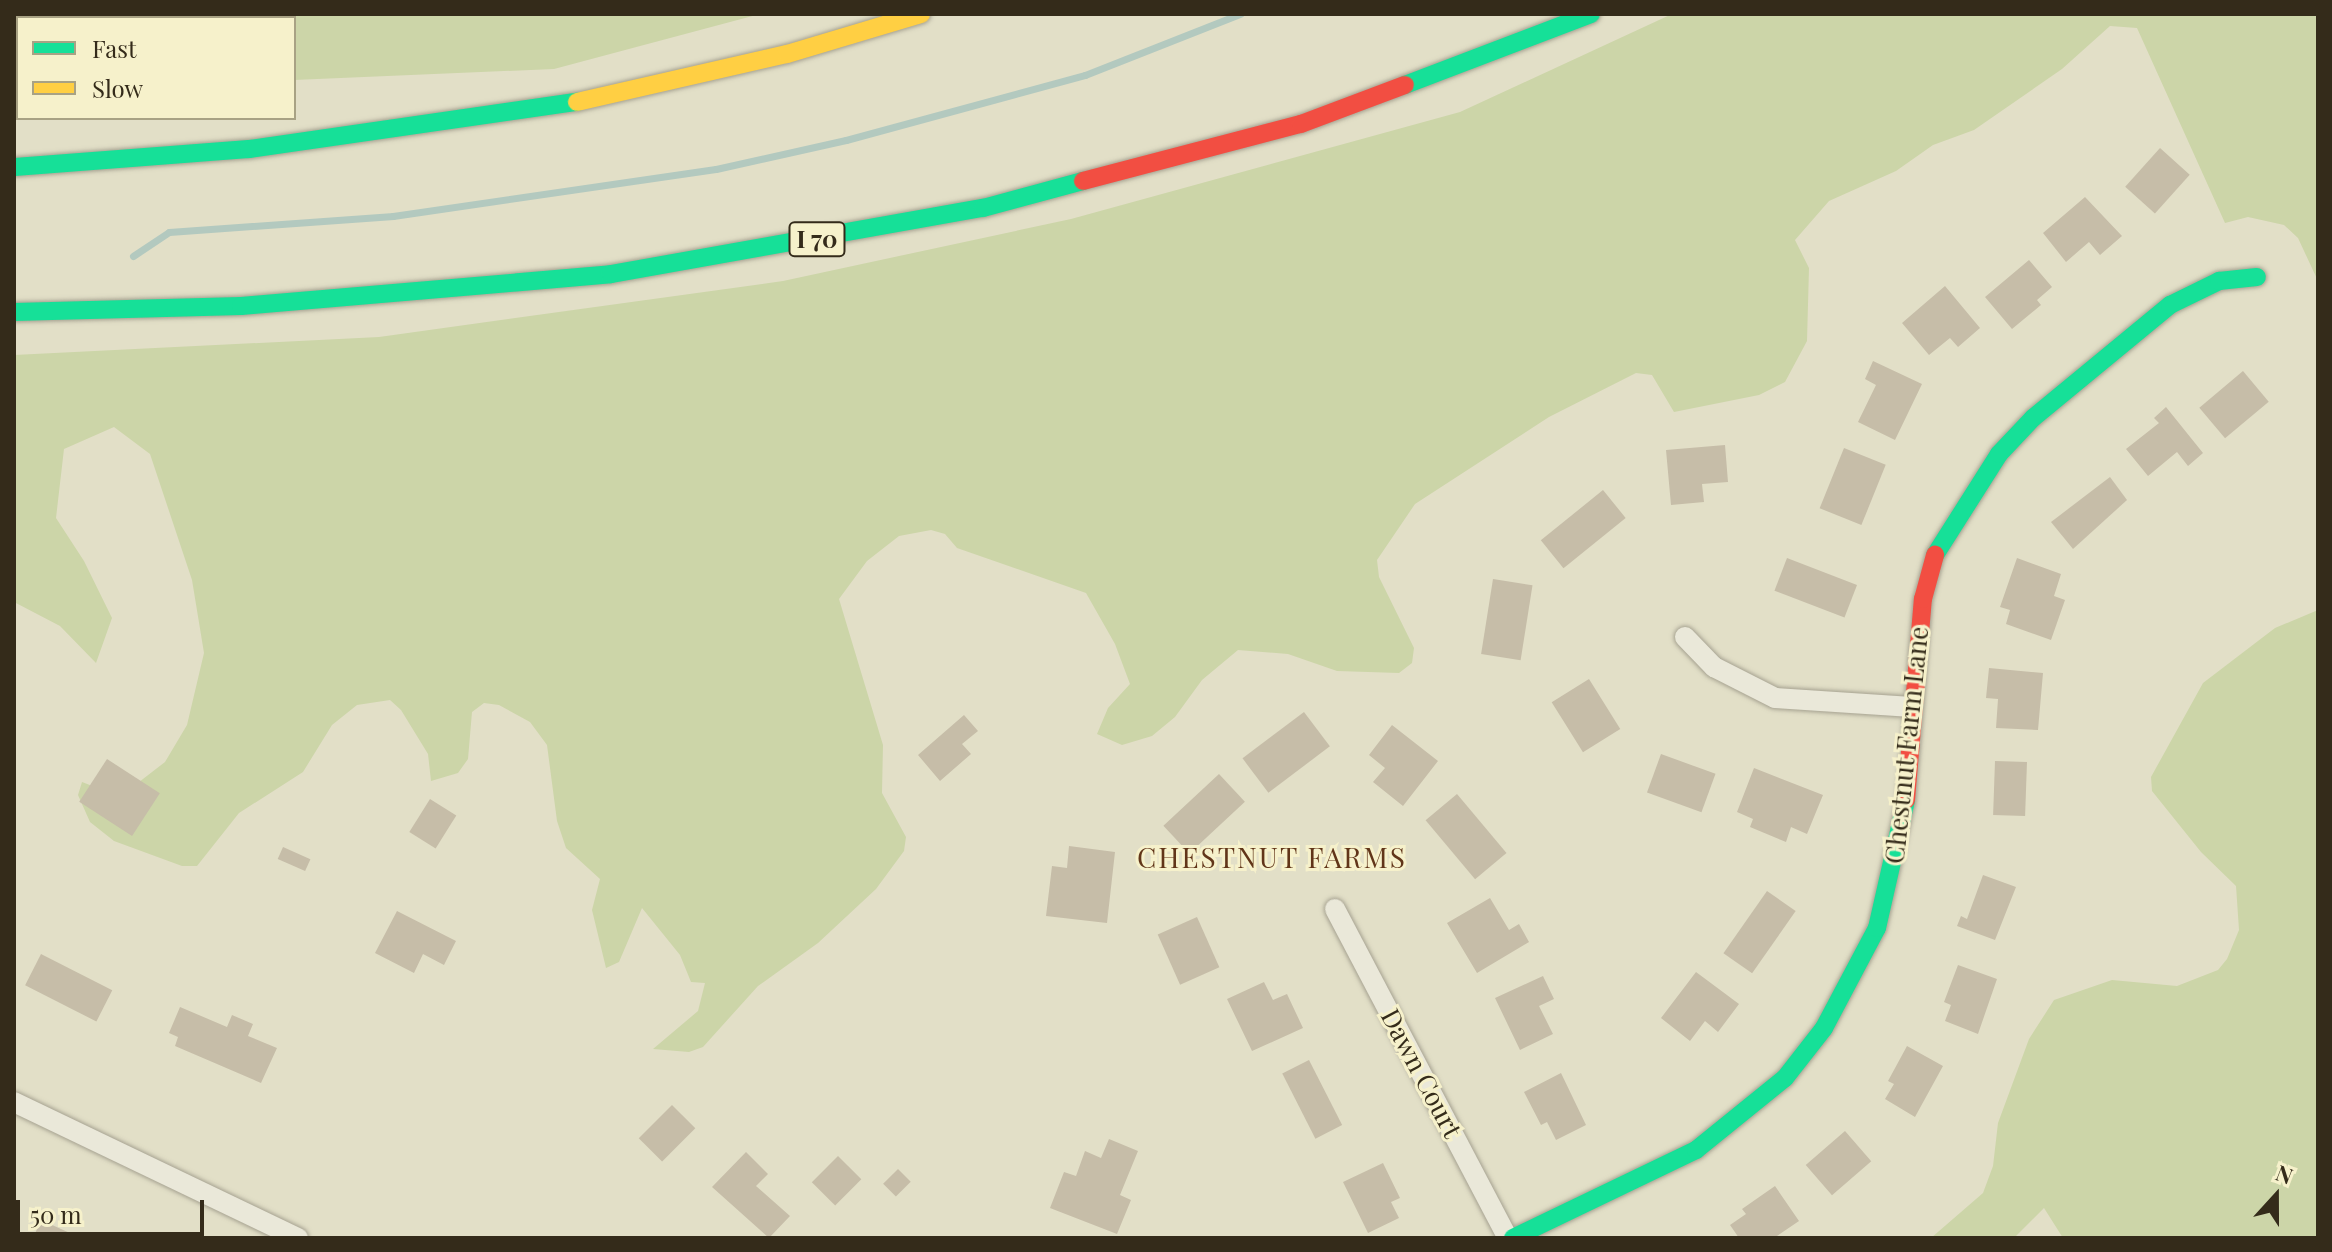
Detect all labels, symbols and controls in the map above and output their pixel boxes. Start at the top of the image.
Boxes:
legend [16,16,296,120]
text: Fast [92,32,137,64]
text: Slow [92,72,143,104]
road number: I 70 [787,219,847,259]
street label: Chestnut Farm Lane [1878,625,1934,865]
district label: CHESTNUT FARMS [1137,840,1407,874]
street label: Dawn Court [1375,1003,1469,1143]
north arrow [2236,1156,2316,1236]
text: N [2272,1157,2297,1190]
scale bar [20,1184,208,1234]
text: 50 m [30,1198,82,1230]

